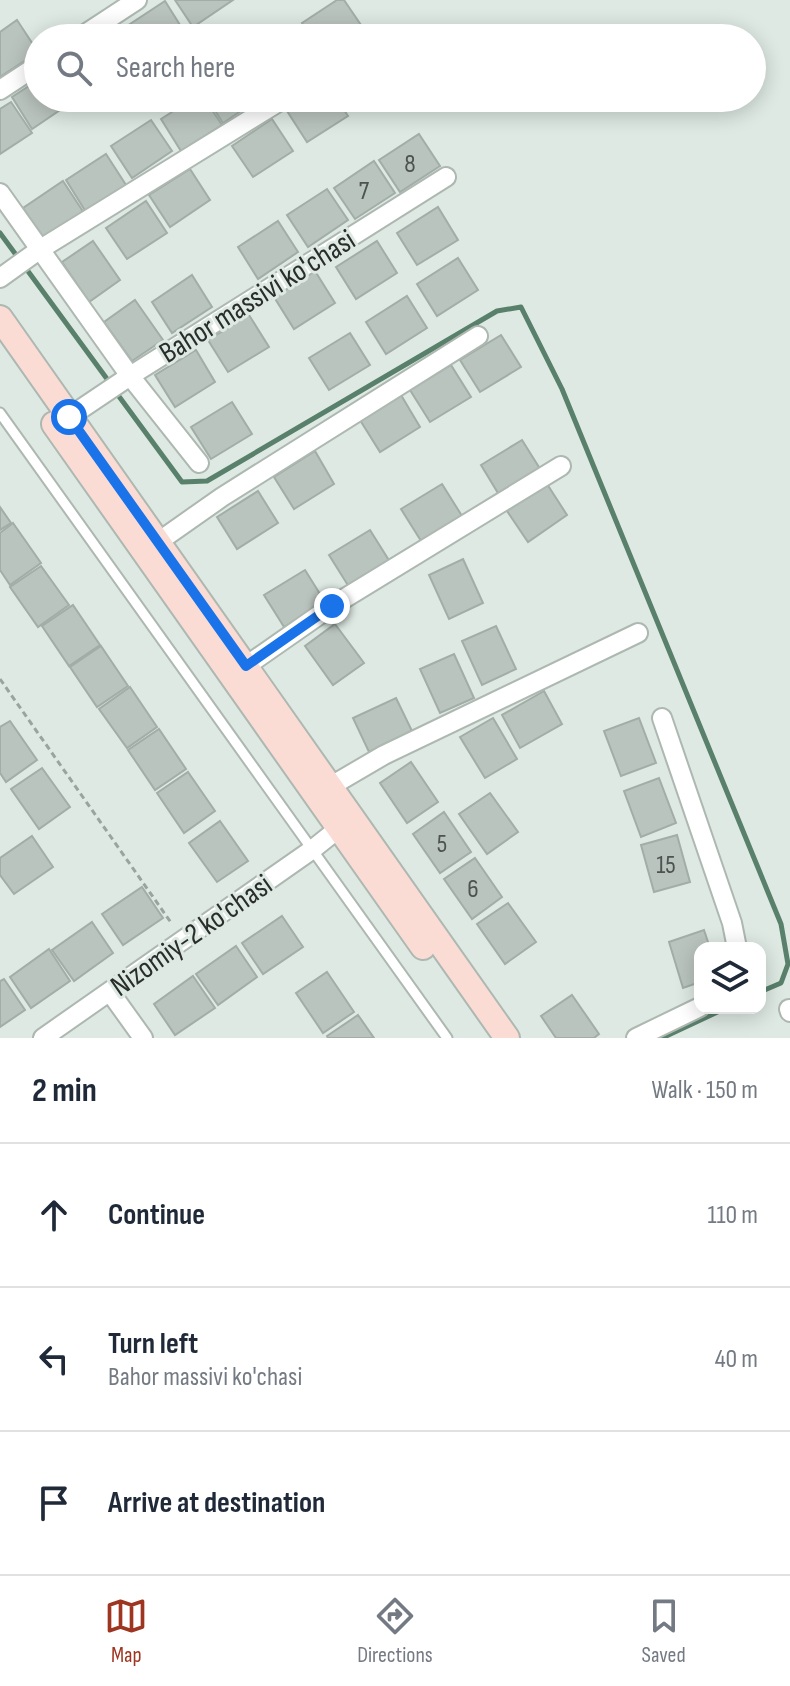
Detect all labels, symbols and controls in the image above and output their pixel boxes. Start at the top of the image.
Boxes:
search box [24,24,766,112]
icon: search [52,46,96,90]
text: Search here [116,50,235,86]
house number: 8 [404,149,416,180]
house number: 7 [359,176,370,207]
street label: Bahor massivi ko'chasi [153,222,362,371]
route start [51,399,87,435]
route end [314,588,350,624]
house number: 5 [437,829,447,860]
house number: 15 [656,850,676,881]
street label: Nizomiy-2 ko'chasi [104,867,279,1005]
house number: 6 [467,874,479,905]
map controls [694,942,766,1014]
button: layers [694,942,766,1014]
text: 2 min [32,1070,97,1111]
text: Walk · 150 m [652,1075,758,1106]
icon: ahead [32,1193,76,1237]
text: Continue [108,1197,205,1233]
text: 110 m [707,1200,758,1231]
text: Turn left [108,1326,198,1362]
icon: left [32,1337,76,1381]
text: 40 m [715,1344,758,1375]
text: Bahor massivi ko'chasi [108,1362,302,1393]
icon: arrive [32,1481,76,1525]
text: Arrive at destination [108,1485,325,1521]
tab: Map [104,1594,148,1669]
tab: Directions [357,1594,433,1669]
tab: Saved [642,1594,686,1669]

